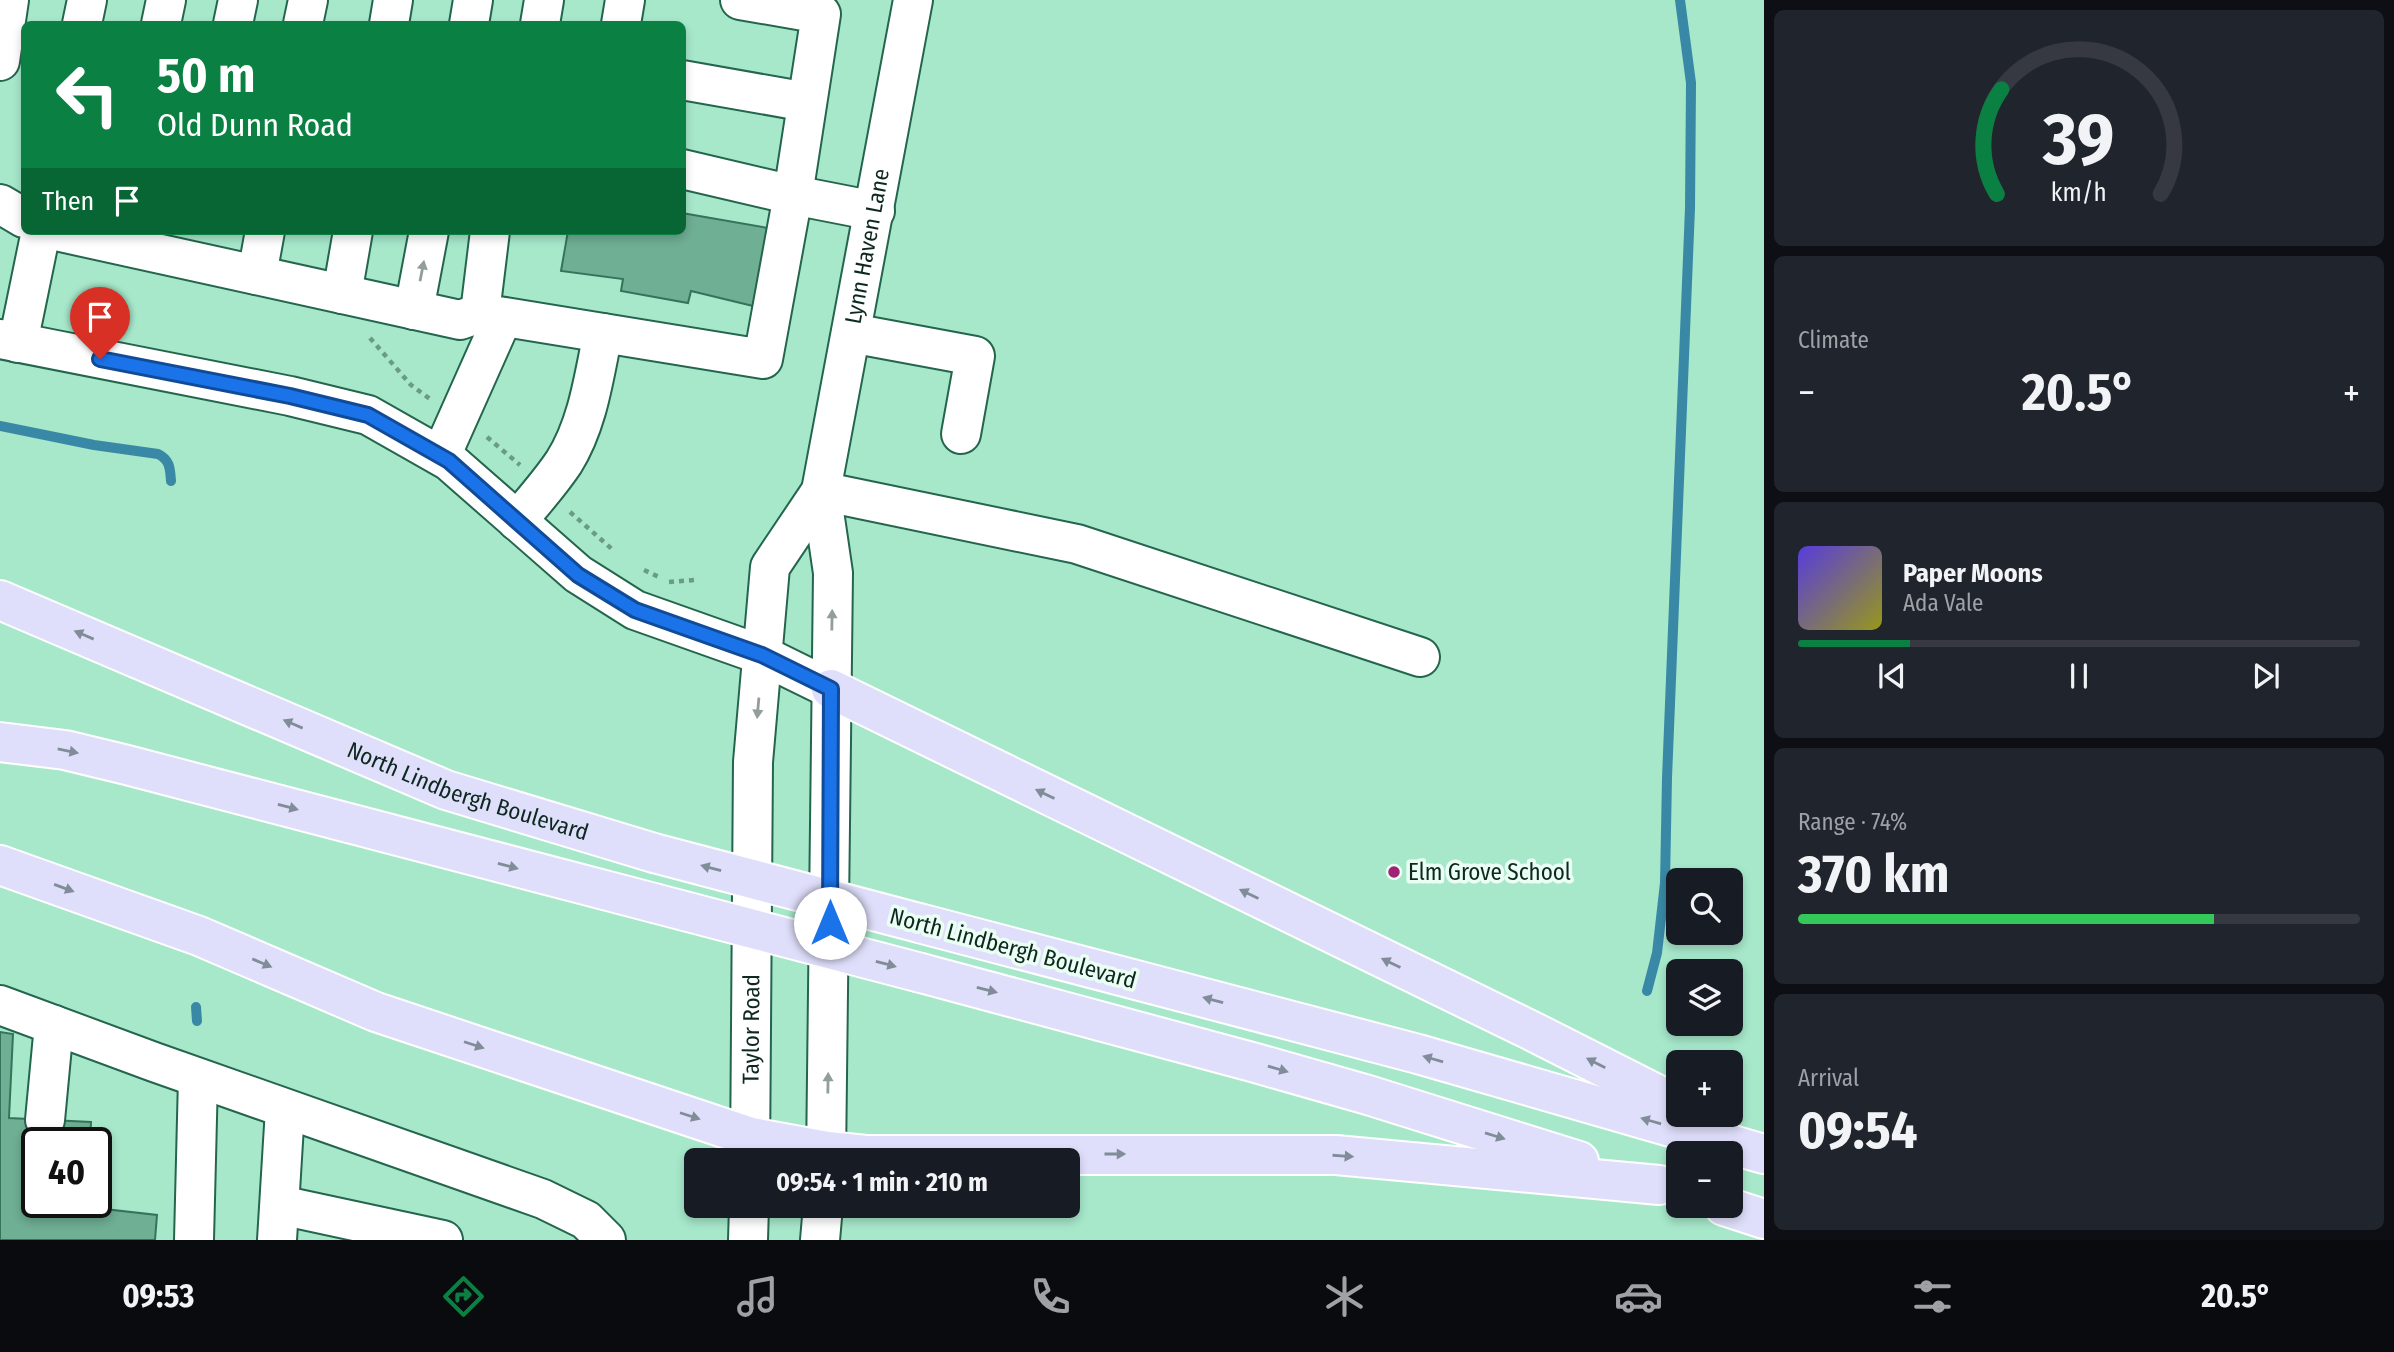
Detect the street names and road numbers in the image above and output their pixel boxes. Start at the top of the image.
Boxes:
street label: Lynn Haven Lane [839,166,895,326]
street label: North Lindbergh Boulevard [343,736,592,846]
street label: North Lindbergh Boulevard [887,902,1139,994]
street label: Taylor Road [737,974,765,1084]

